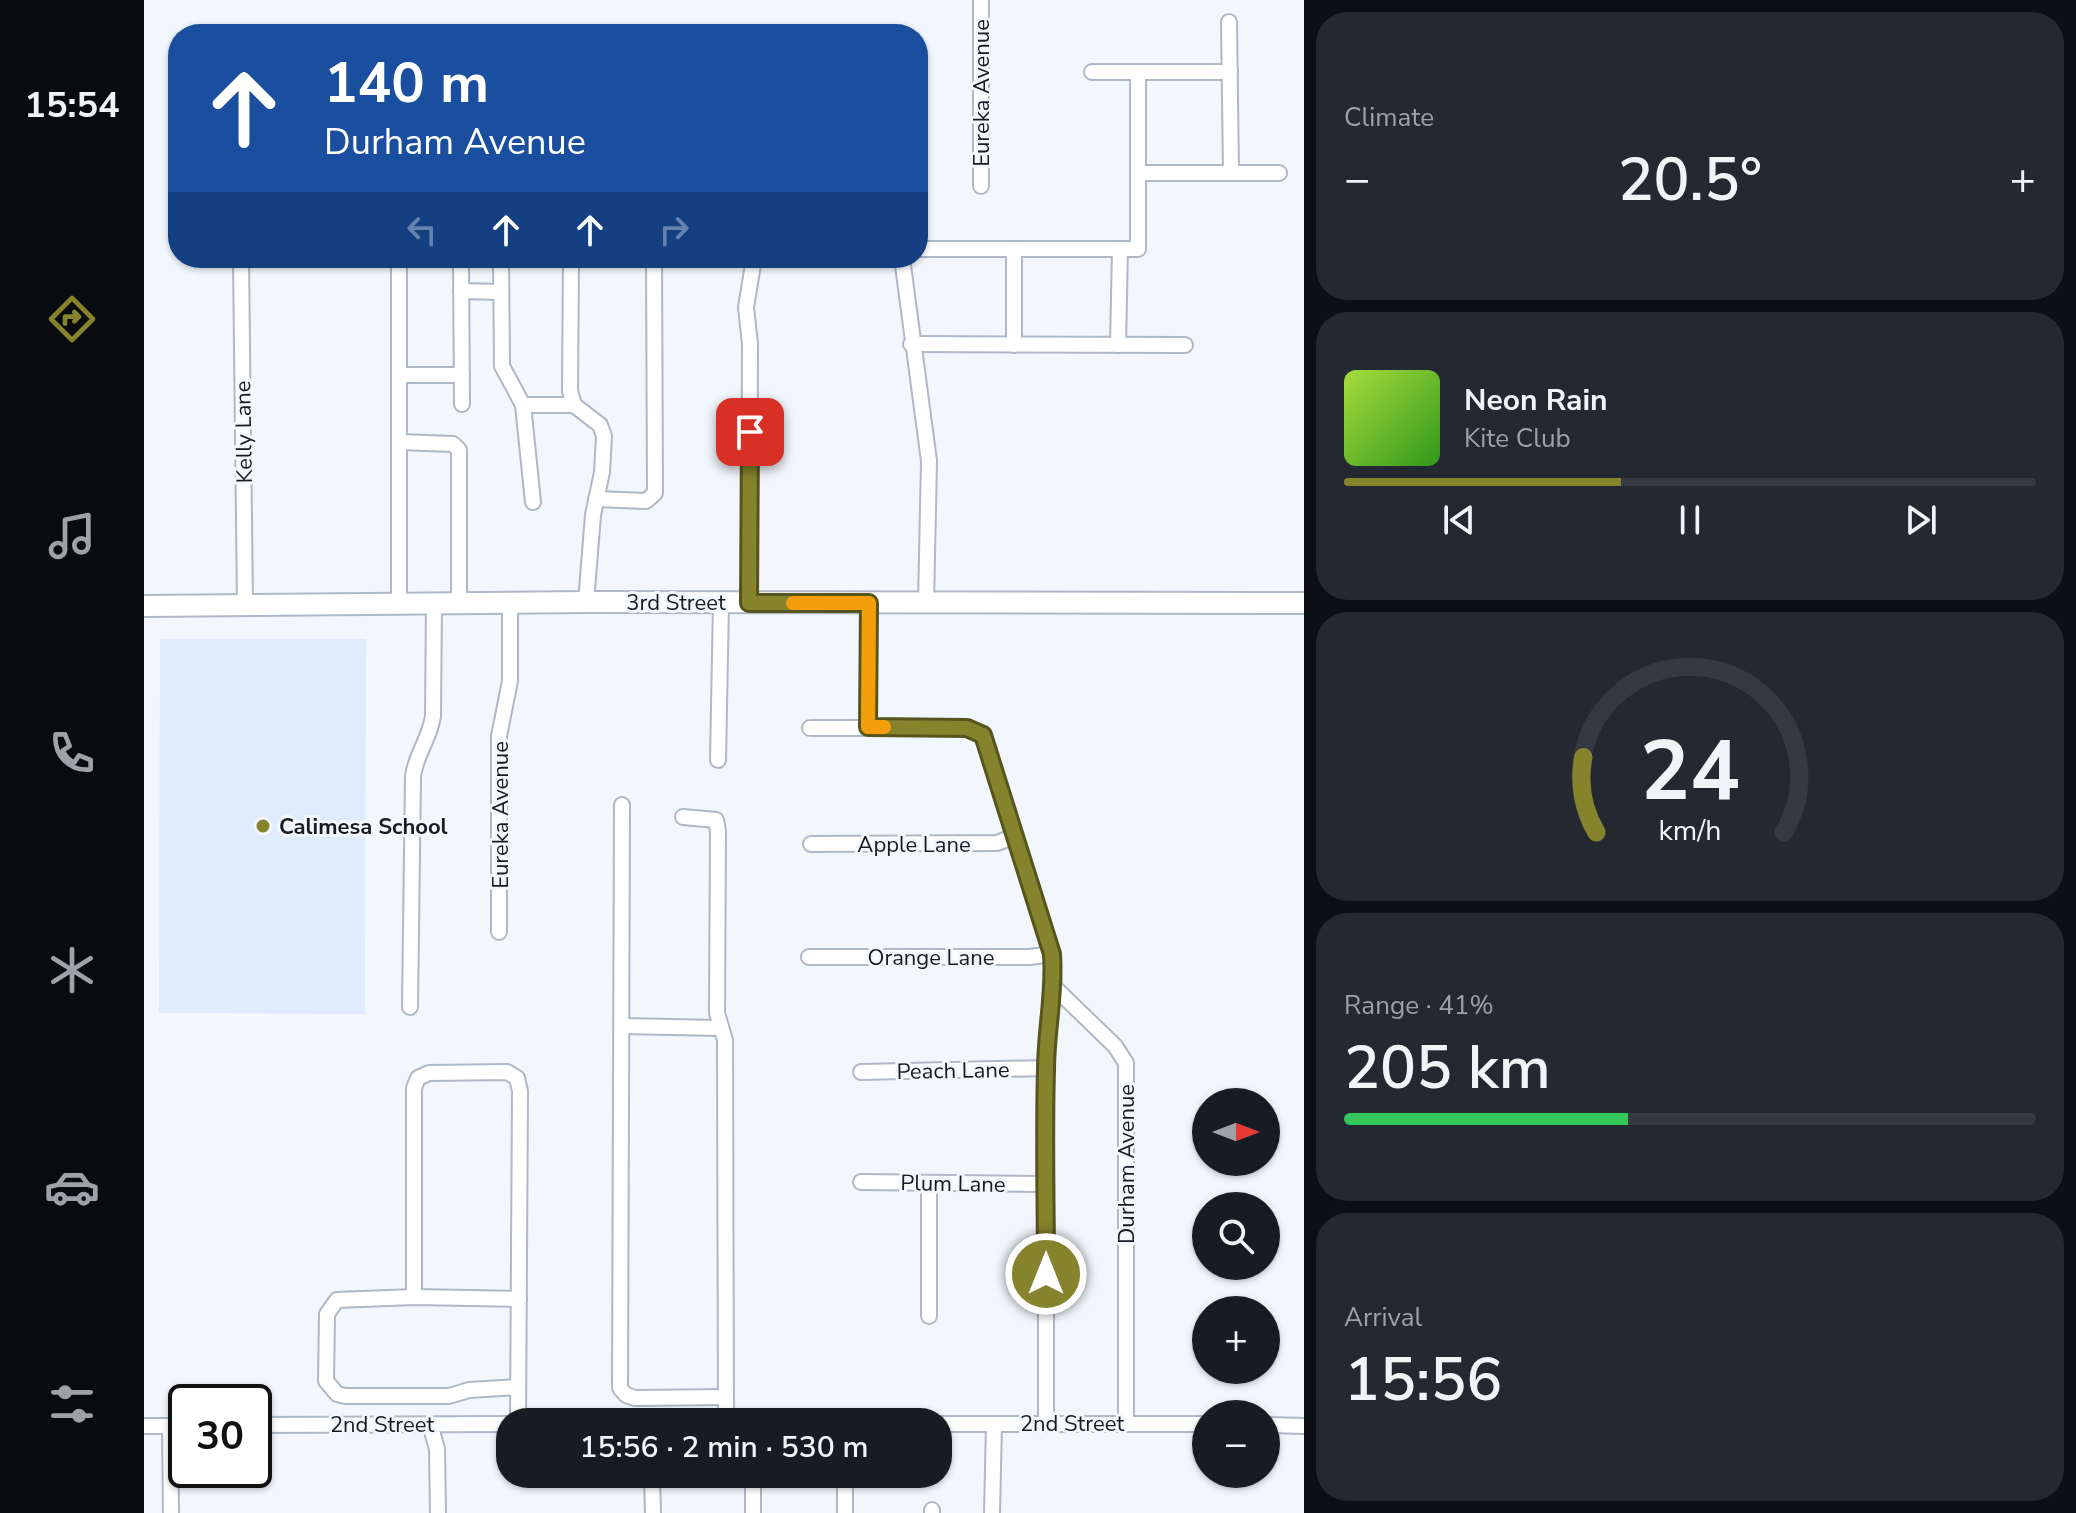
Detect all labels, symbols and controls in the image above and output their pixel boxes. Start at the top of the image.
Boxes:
street label: Eureka Avenue [967,19,997,167]
text: 140 m [324,45,489,122]
icon: ahead [192,56,296,160]
text: 15:54 [24,81,120,130]
text: Climate [1344,100,1434,135]
text: Durham Avenue [324,118,586,167]
text: 20.5° [1618,139,1762,221]
text: − [1344,150,1370,210]
text: + [2010,150,2036,210]
icon: left [400,208,444,252]
icon: ahead [484,208,528,252]
icon: ahead [568,208,612,252]
icon: right [652,208,696,252]
icon: directions [44,291,100,347]
street label: Kelly Lane [228,380,260,484]
text: Neon Rain [1464,380,1608,421]
pin [716,398,784,466]
icon: arrive [728,410,772,454]
text: Kite Club [1464,421,1571,456]
icon: previous [1437,498,1481,542]
icon: pause [1668,498,1712,542]
icon: next [1899,498,1943,542]
icon: music [44,508,100,564]
street label: 3rd Street [626,588,726,618]
text: 24 [1640,714,1740,827]
icon: phone [44,725,100,781]
street label: Eureka Avenue [486,741,516,889]
text: km/h [1659,811,1721,850]
place label: Calimesa School [279,812,448,842]
marker: Calimesa School [254,817,272,835]
street label: Apple Lane [857,830,971,860]
icon: climate [44,942,100,998]
street label: Orange Lane [868,943,994,973]
text: Range · 41% [1344,988,1494,1023]
text: 205 km [1344,1027,1551,1109]
street label: Peach Lane [896,1055,1010,1087]
street label: Durham Avenue [1112,1084,1142,1244]
north arrow [1192,1088,1280,1176]
map controls [1192,1088,1280,1488]
icon: car [44,1159,100,1215]
street label: Plum Lane [900,1168,1006,1200]
button: search [1192,1192,1280,1280]
position arrow [1004,1232,1088,1316]
button: + [1192,1296,1280,1384]
text: Arrival [1344,1300,1422,1335]
text: 15:56 [1344,1339,1502,1421]
icon: filters [44,1376,100,1432]
speed limit sign: 30 [168,1384,272,1488]
button: − [1192,1400,1280,1488]
street label: 2nd Street [1020,1409,1124,1439]
street label: 2nd Street [330,1410,434,1440]
text: 15:56 · 2 min · 530 m [579,1427,869,1468]

